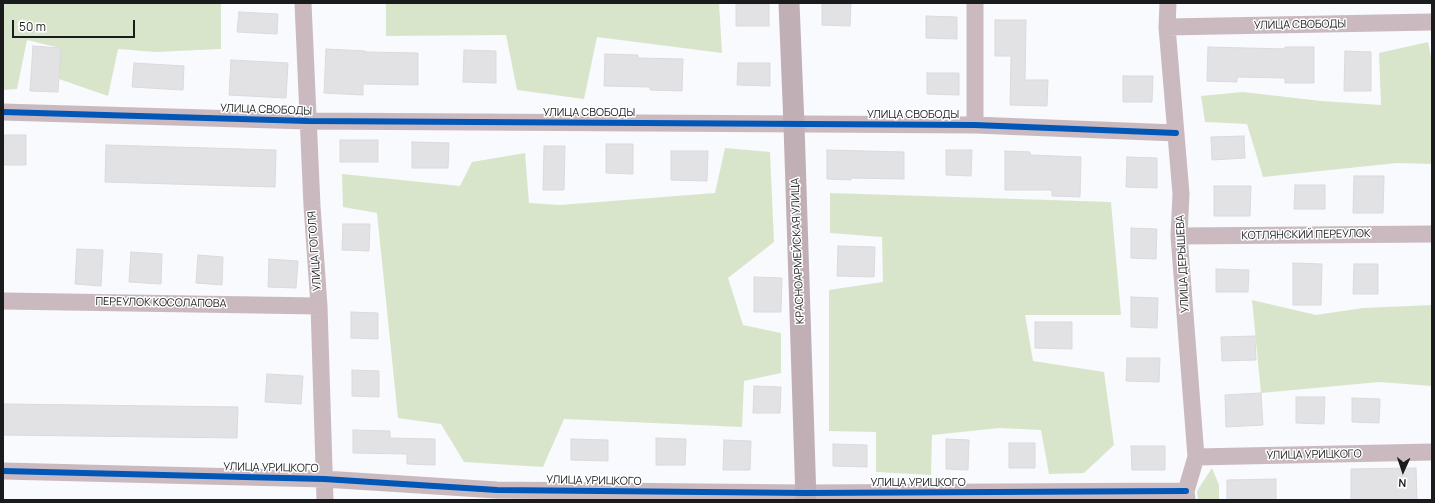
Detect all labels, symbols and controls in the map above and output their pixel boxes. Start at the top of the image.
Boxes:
scale bar [14,12,137,38]
text: 50 m [19,18,46,35]
street label: УЛИЦА СВОБОДЫ [1254,18,1346,32]
street label: УЛИЦА СВОБОДЫ [220,102,312,118]
street label: УЛИЦА СВОБОДЫ [543,106,635,120]
street label: УЛИЦА СВОБОДЫ [867,108,959,122]
street label: КРАСНОАРМЕЙСКАЯ УЛИЦА [789,178,807,324]
street label: УЛИЦА ГОГОЛЯ [306,210,324,292]
street label: УЛИЦА ДЕРЫШЕВА [1174,215,1192,313]
street label: КОТЛЯНСКИЙ ПЕРЕУЛОК [1241,227,1371,243]
street label: ПЕРЕУЛОК КОСОЛАПОВА [95,295,227,311]
street label: УЛИЦА УРИЦКОГО [1266,448,1362,462]
north arrow [1383,451,1423,491]
street label: УЛИЦА УРИЦКОГО [223,461,319,475]
street label: УЛИЦА УРИЦКОГО [546,474,642,488]
street label: УЛИЦА УРИЦКОГО [870,476,966,490]
text: N [1398,476,1407,491]

